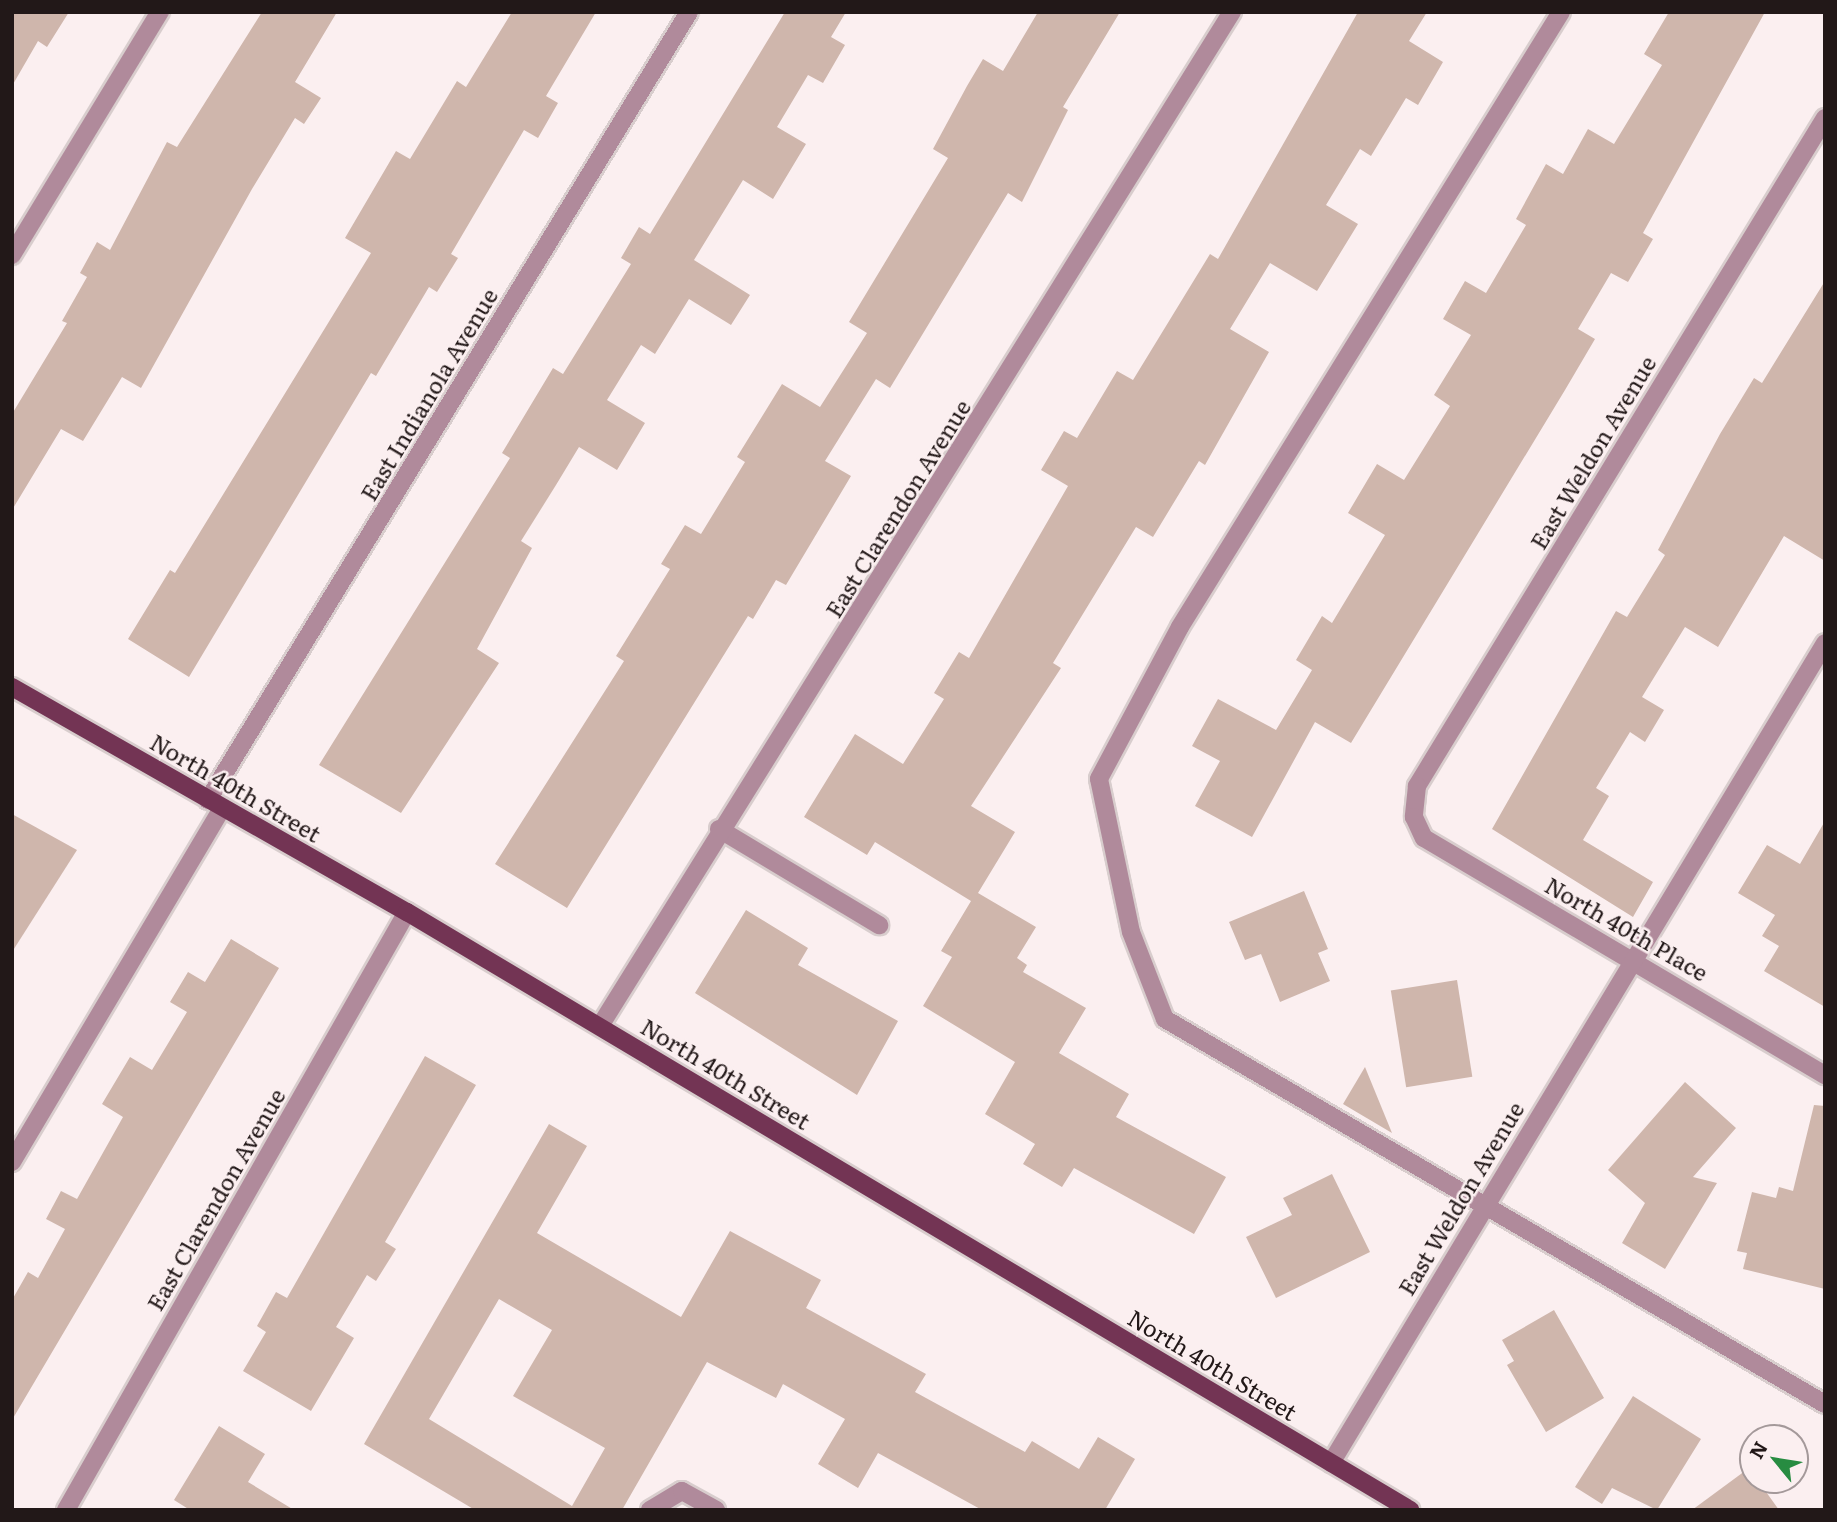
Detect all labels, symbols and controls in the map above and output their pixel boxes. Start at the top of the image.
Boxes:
street label: East Indianola Avenue [354,283,502,505]
street label: East Weldon Avenue [1523,350,1661,554]
street label: East Clarendon Avenue [819,394,975,622]
street label: North 40th Street [146,727,326,847]
street label: North 40th Place [1541,870,1713,986]
street label: North 40th Street [637,1012,815,1134]
street label: East Clarendon Avenue [140,1083,290,1315]
street label: East Weldon Avenue [1391,1096,1529,1300]
street label: North 40th Street [1124,1303,1302,1425]
north arrow [1739,1424,1809,1494]
text: N [1741,1436,1774,1463]

